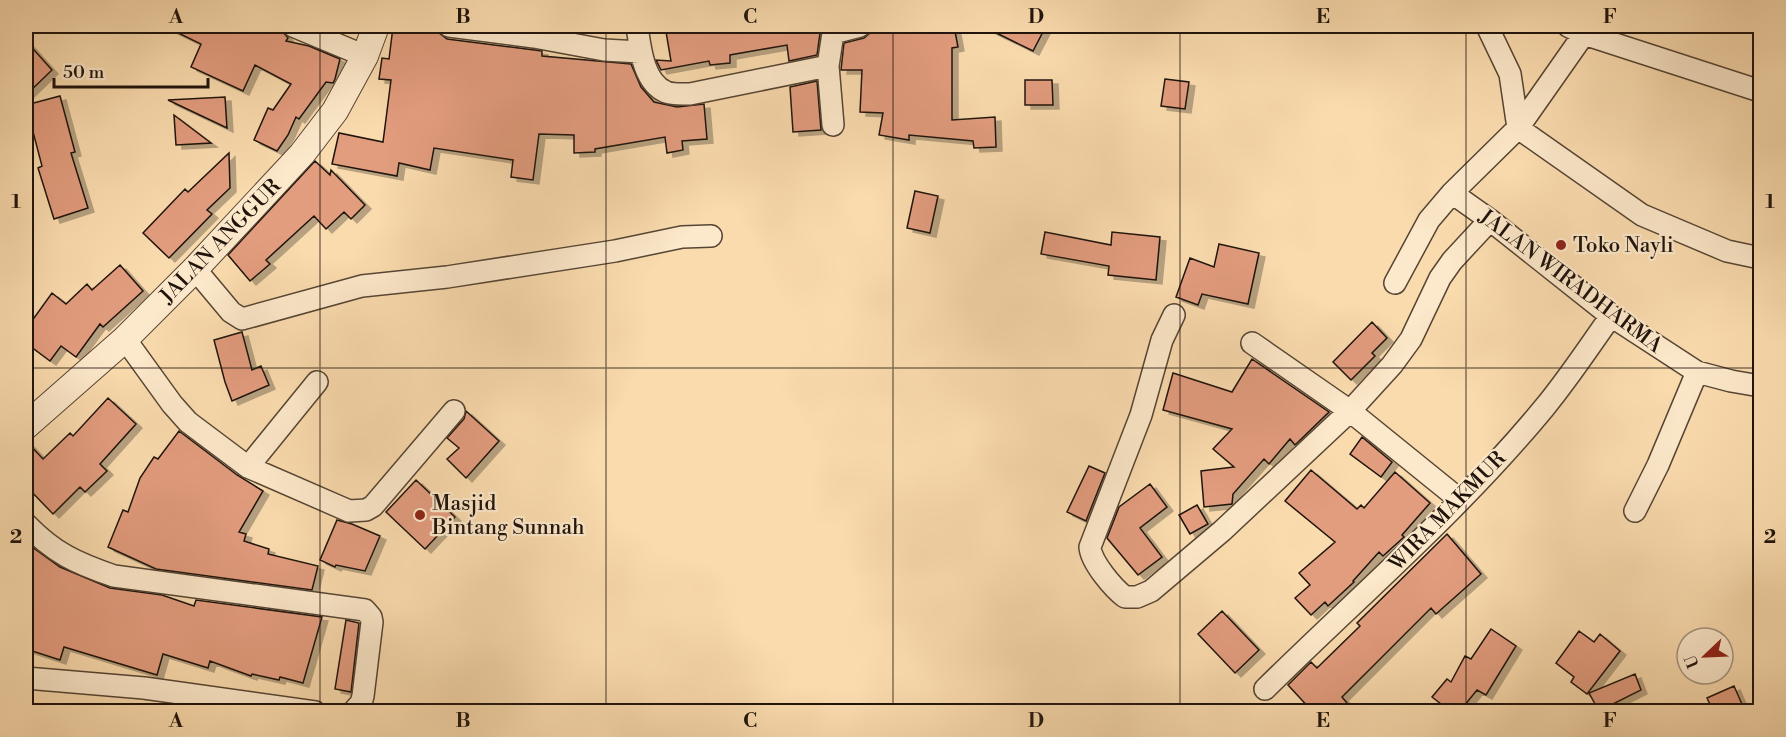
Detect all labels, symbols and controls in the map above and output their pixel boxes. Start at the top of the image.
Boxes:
text: A [168,5,184,30]
text: B [455,5,471,30]
text: C [743,5,757,30]
text: D [1028,5,1044,30]
text: E [1316,5,1330,30]
text: F [1603,5,1617,30]
scale bar [54,51,208,89]
text: 50 m [63,61,105,84]
street label: JALAN ANGGUR [154,174,287,310]
text: 1 [11,190,21,215]
text: 1 [1765,190,1775,215]
street label: JALAN WIRADHARMA [1473,204,1668,360]
place label: Toko Nayli [1573,233,1674,259]
marker: Toko Nayli [1554,238,1568,252]
street label: WIRA MAKMUR [1383,446,1512,578]
place label: Masjid Bintang Sunnah [431,491,585,541]
marker: Masjid Bintang Sunnah [413,508,427,522]
text: 2 [10,525,22,550]
text: 2 [1764,525,1776,550]
north arrow [1675,626,1735,686]
text: U [1680,651,1704,671]
text: A [168,709,184,734]
text: B [455,709,471,734]
text: C [743,709,757,734]
text: D [1028,709,1044,734]
text: E [1316,709,1330,734]
text: F [1603,709,1617,734]

